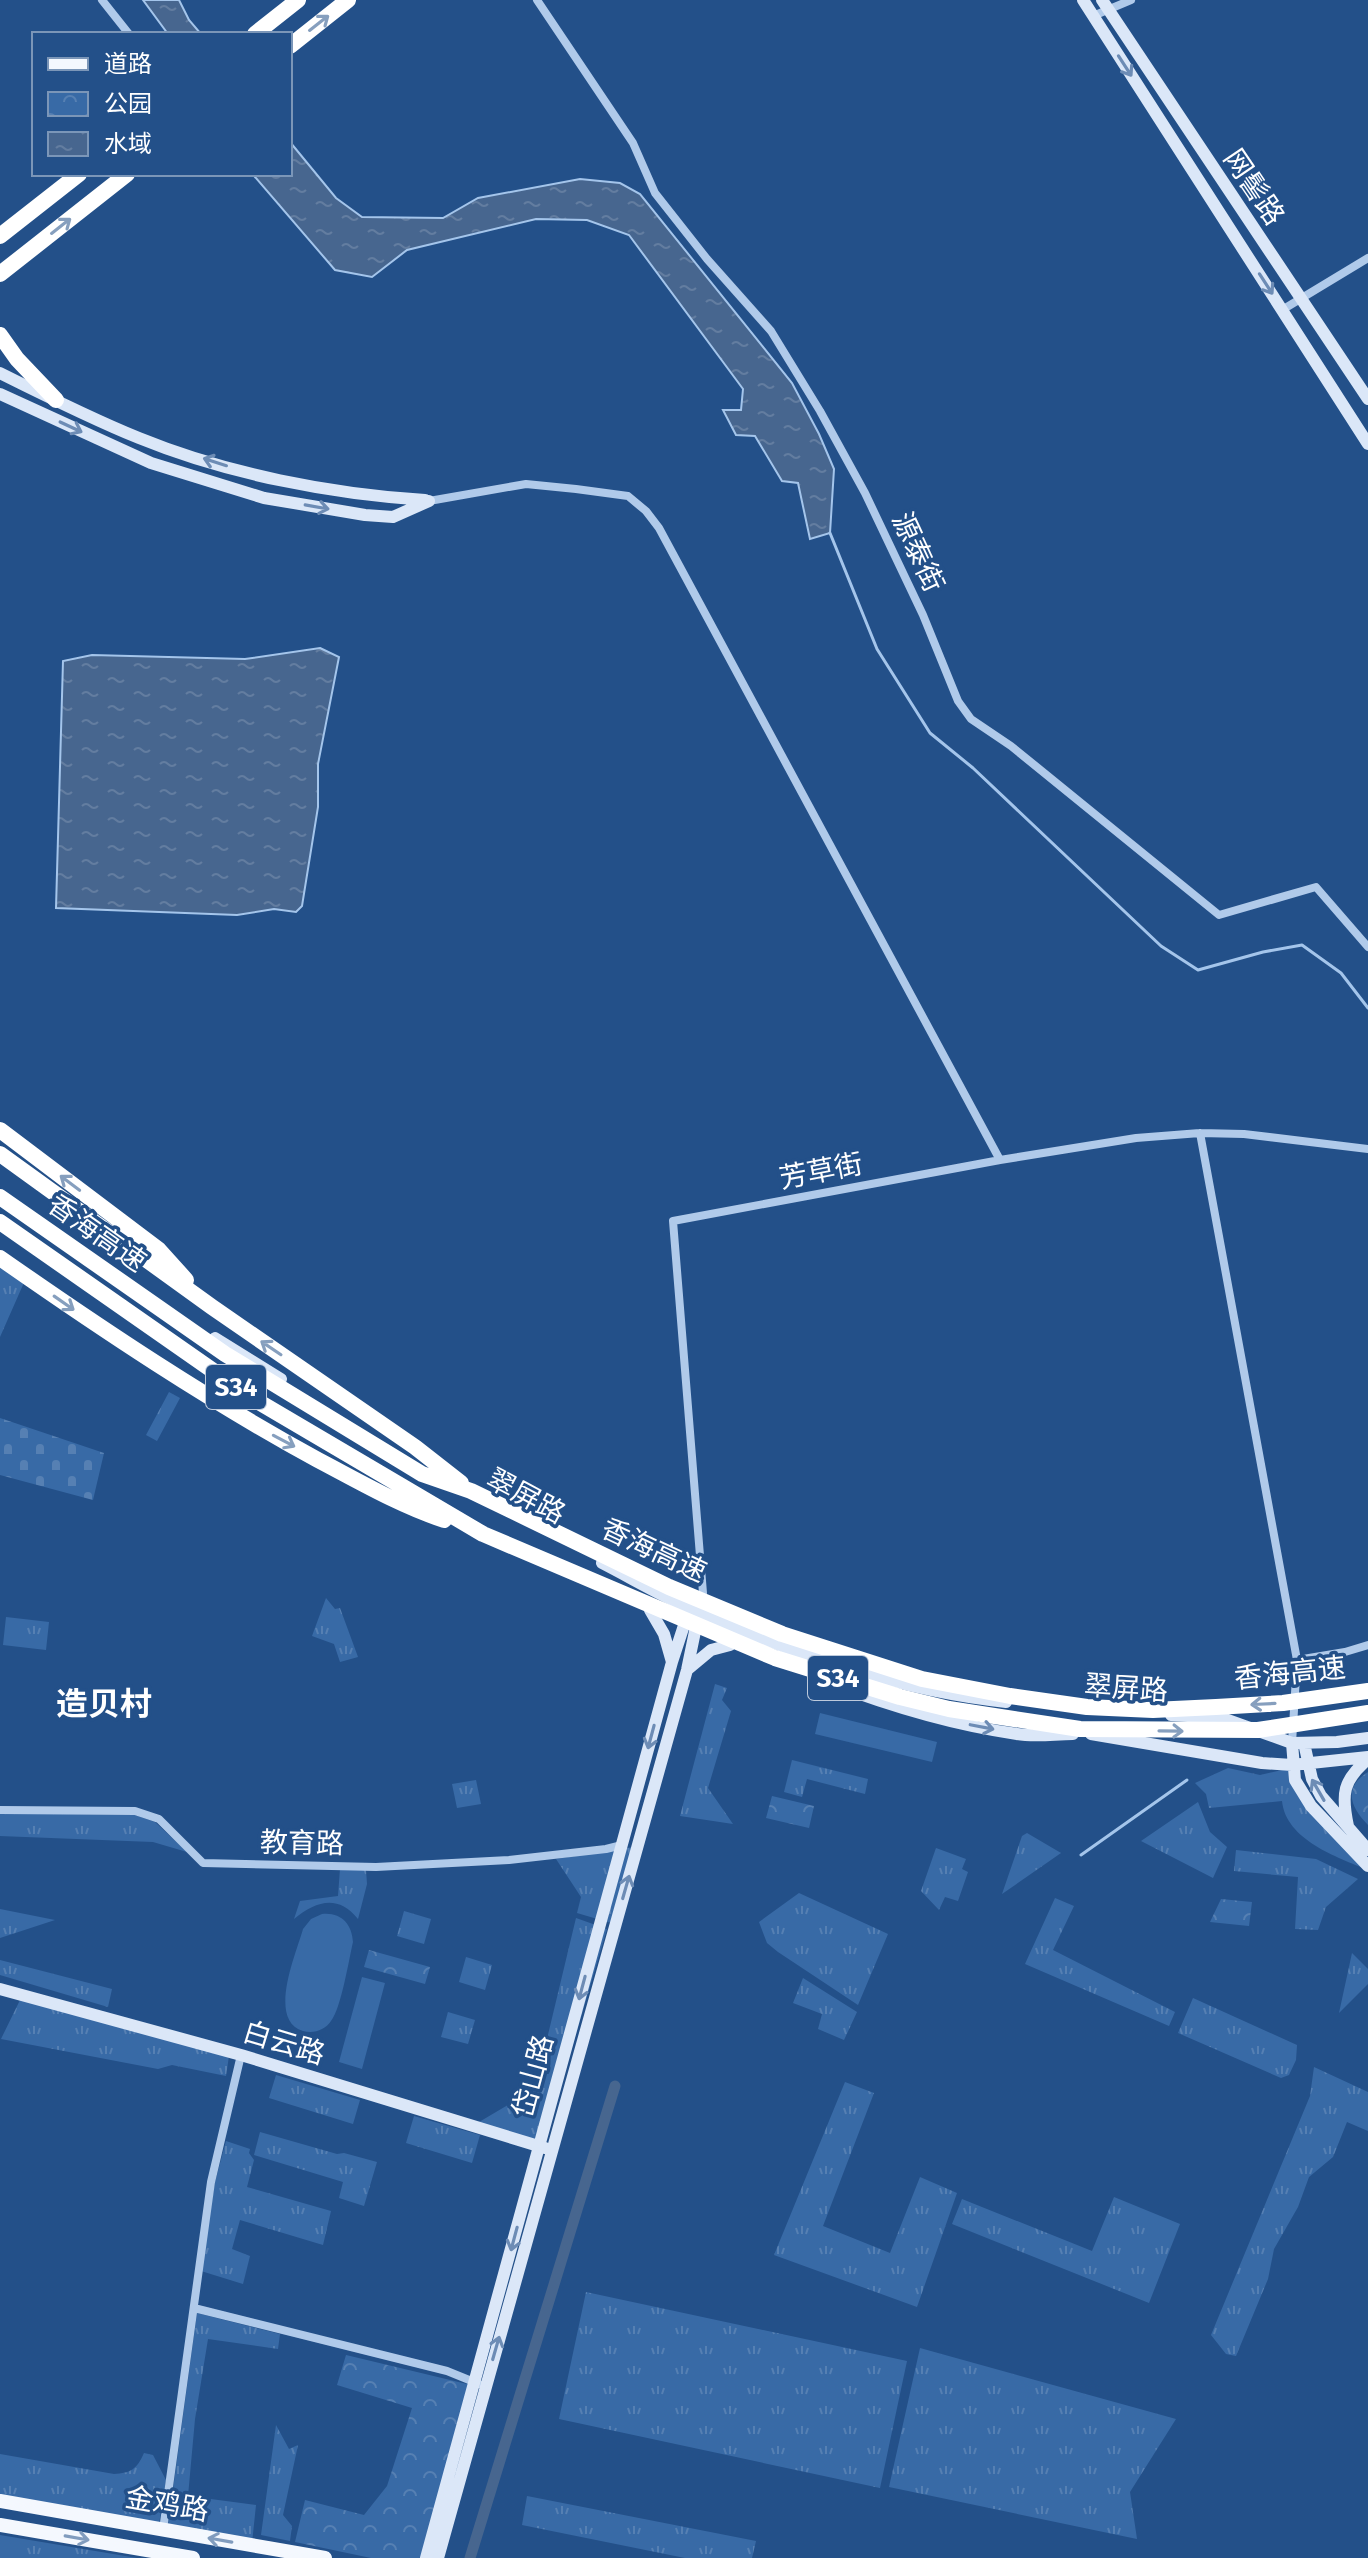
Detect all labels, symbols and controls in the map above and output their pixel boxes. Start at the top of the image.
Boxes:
one-way arrow [308,14,329,31]
legend [32,32,292,176]
text: 道路 [104,50,152,78]
one-way arrow [1116,54,1133,76]
text: 公园 [104,90,152,118]
text: 水域 [104,130,152,158]
street label: 网髻路 [1217,143,1291,231]
one-way arrow [50,217,71,234]
one-way arrow [1257,273,1274,295]
one-way arrow [58,420,82,435]
one-way arrow [202,454,227,469]
one-way arrow [304,500,329,515]
street label: 源泰街 [885,507,951,597]
street label: 芳草街 [777,1147,865,1195]
one-way arrow [59,1174,81,1191]
street label: 香海高速 [42,1187,152,1279]
one-way arrow [53,1294,75,1311]
one-way arrow [261,1340,283,1356]
road number: S34 [206,1365,266,1409]
one-way arrow [272,1433,295,1449]
street label: 翠屏路 [481,1462,571,1530]
street label: 香海高速 [596,1511,712,1589]
street label: 香海高速 [1233,1651,1347,1695]
road number: S34 [808,1656,868,1700]
street label: 翠屏路 [1083,1669,1169,1707]
district label: 造贝村 [56,1685,152,1723]
one-way arrow [1250,1697,1277,1712]
one-way arrow [969,1720,994,1735]
one-way arrow [1157,1723,1184,1738]
one-way arrow [643,1724,658,1750]
one-way arrow [1310,1779,1326,1802]
street label: 教育路 [260,1826,344,1860]
one-way arrow [619,1874,634,1900]
one-way arrow [574,1974,589,2000]
street label: 白云路 [239,2015,329,2071]
street label: 岱山路 [506,2031,560,2121]
one-way arrow [505,2225,520,2251]
one-way arrow [490,2336,505,2362]
street label: 金鸡路 [123,2480,211,2528]
one-way arrow [64,2531,89,2546]
one-way arrow [208,2532,234,2547]

